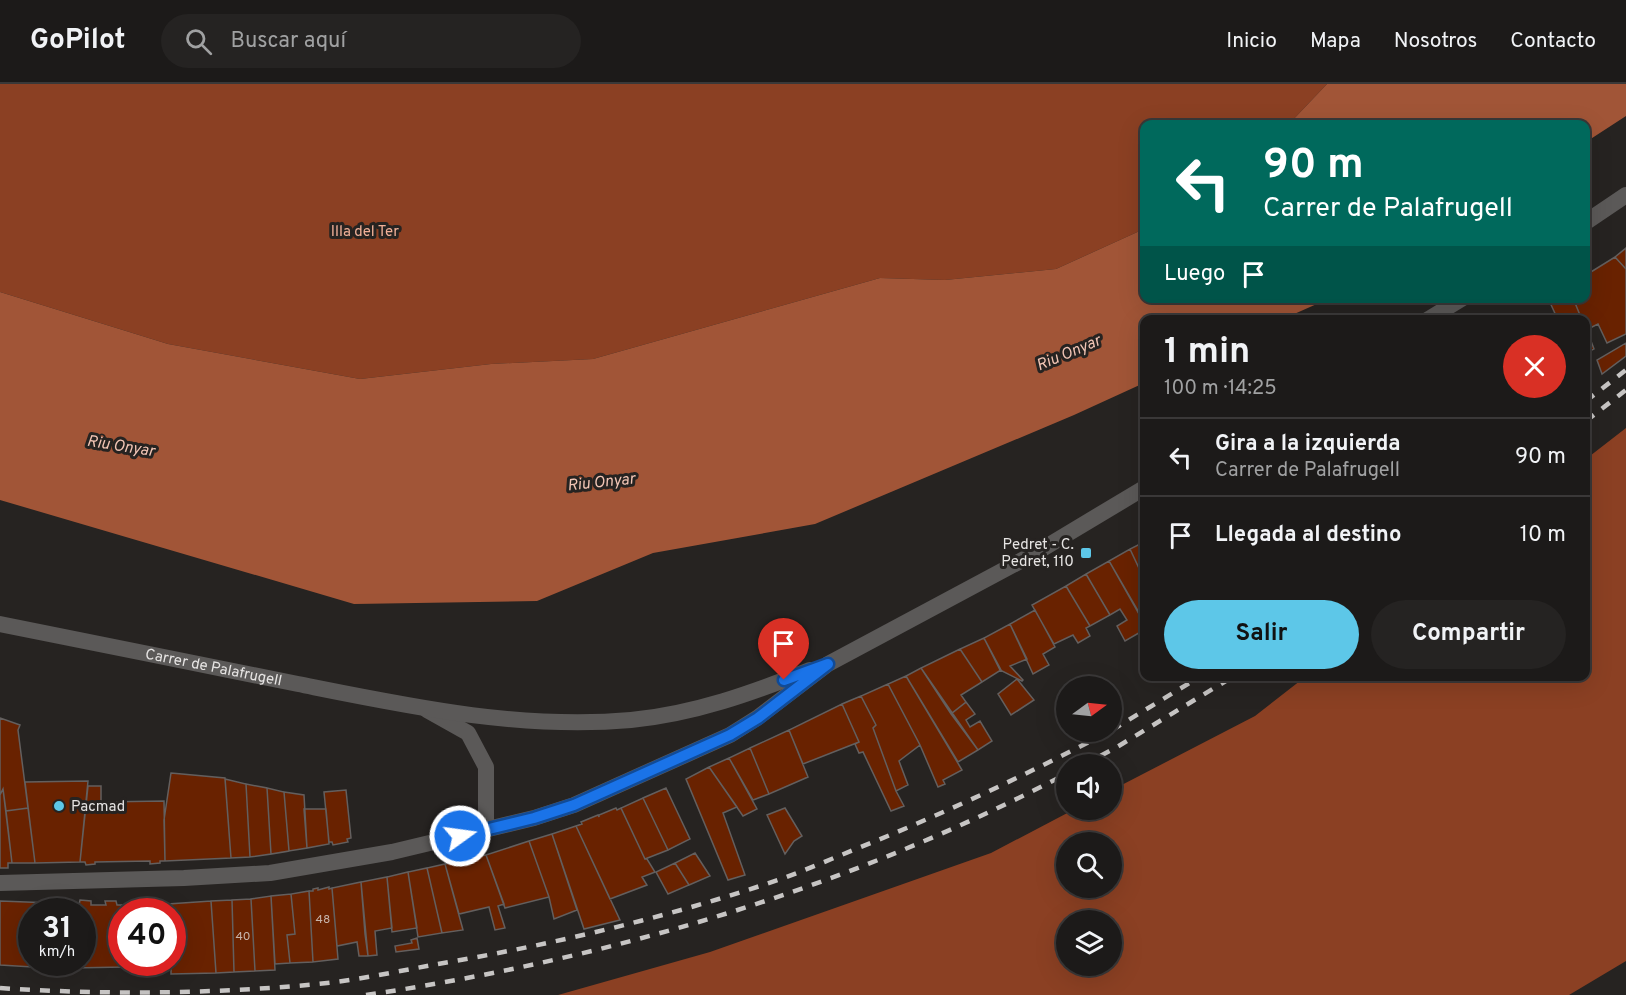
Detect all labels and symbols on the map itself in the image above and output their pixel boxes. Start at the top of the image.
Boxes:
park label: Illa del Ter [331,223,399,242]
water label: Riu Onyar [1033,331,1106,376]
water label: Riu Onyar [85,432,158,462]
water label: Riu Onyar [566,469,638,497]
place label: Pedret - C. Pedret, 110 [1001,536,1074,572]
marker: Pedret - C. Pedret, 110 [1079,546,1093,560]
pin [758,618,809,680]
street label: Carrer de Palafrugell [143,645,283,692]
north arrow [1056,676,1122,742]
place label: Pacmad [71,798,125,817]
marker: Pacmad [52,799,66,813]
position arrow [428,804,492,868]
speed limit sign: 40 [108,898,186,976]
house number: 48 [316,912,330,928]
house number: 40 [235,929,251,945]

